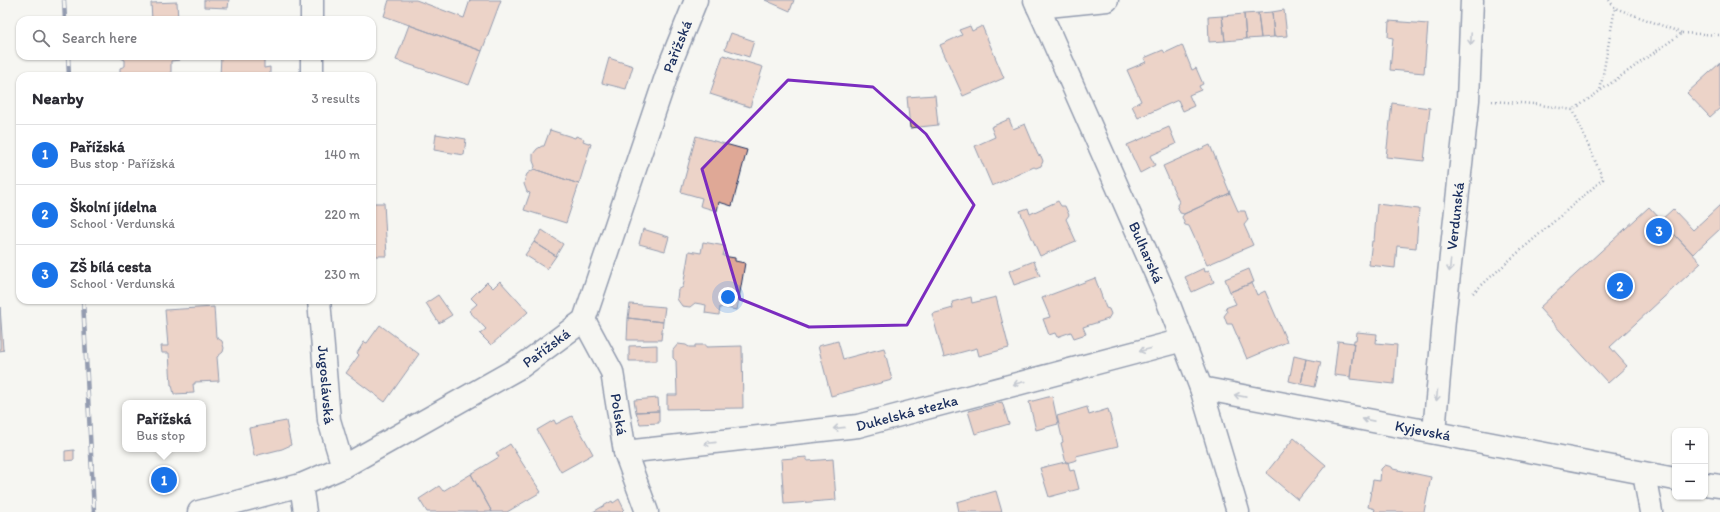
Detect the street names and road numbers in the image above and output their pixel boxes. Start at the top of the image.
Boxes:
street label: Pařížská [659,17,696,75]
street label: Verdunská [1443,181,1468,251]
street label: Bulharská [1125,219,1168,286]
street label: Pařížská [519,324,574,372]
street label: Jugoslávská [314,345,339,427]
street label: Dukelská stezka [854,391,960,435]
street label: Polská [607,392,631,437]
street label: Kyjevská [1394,416,1453,445]

